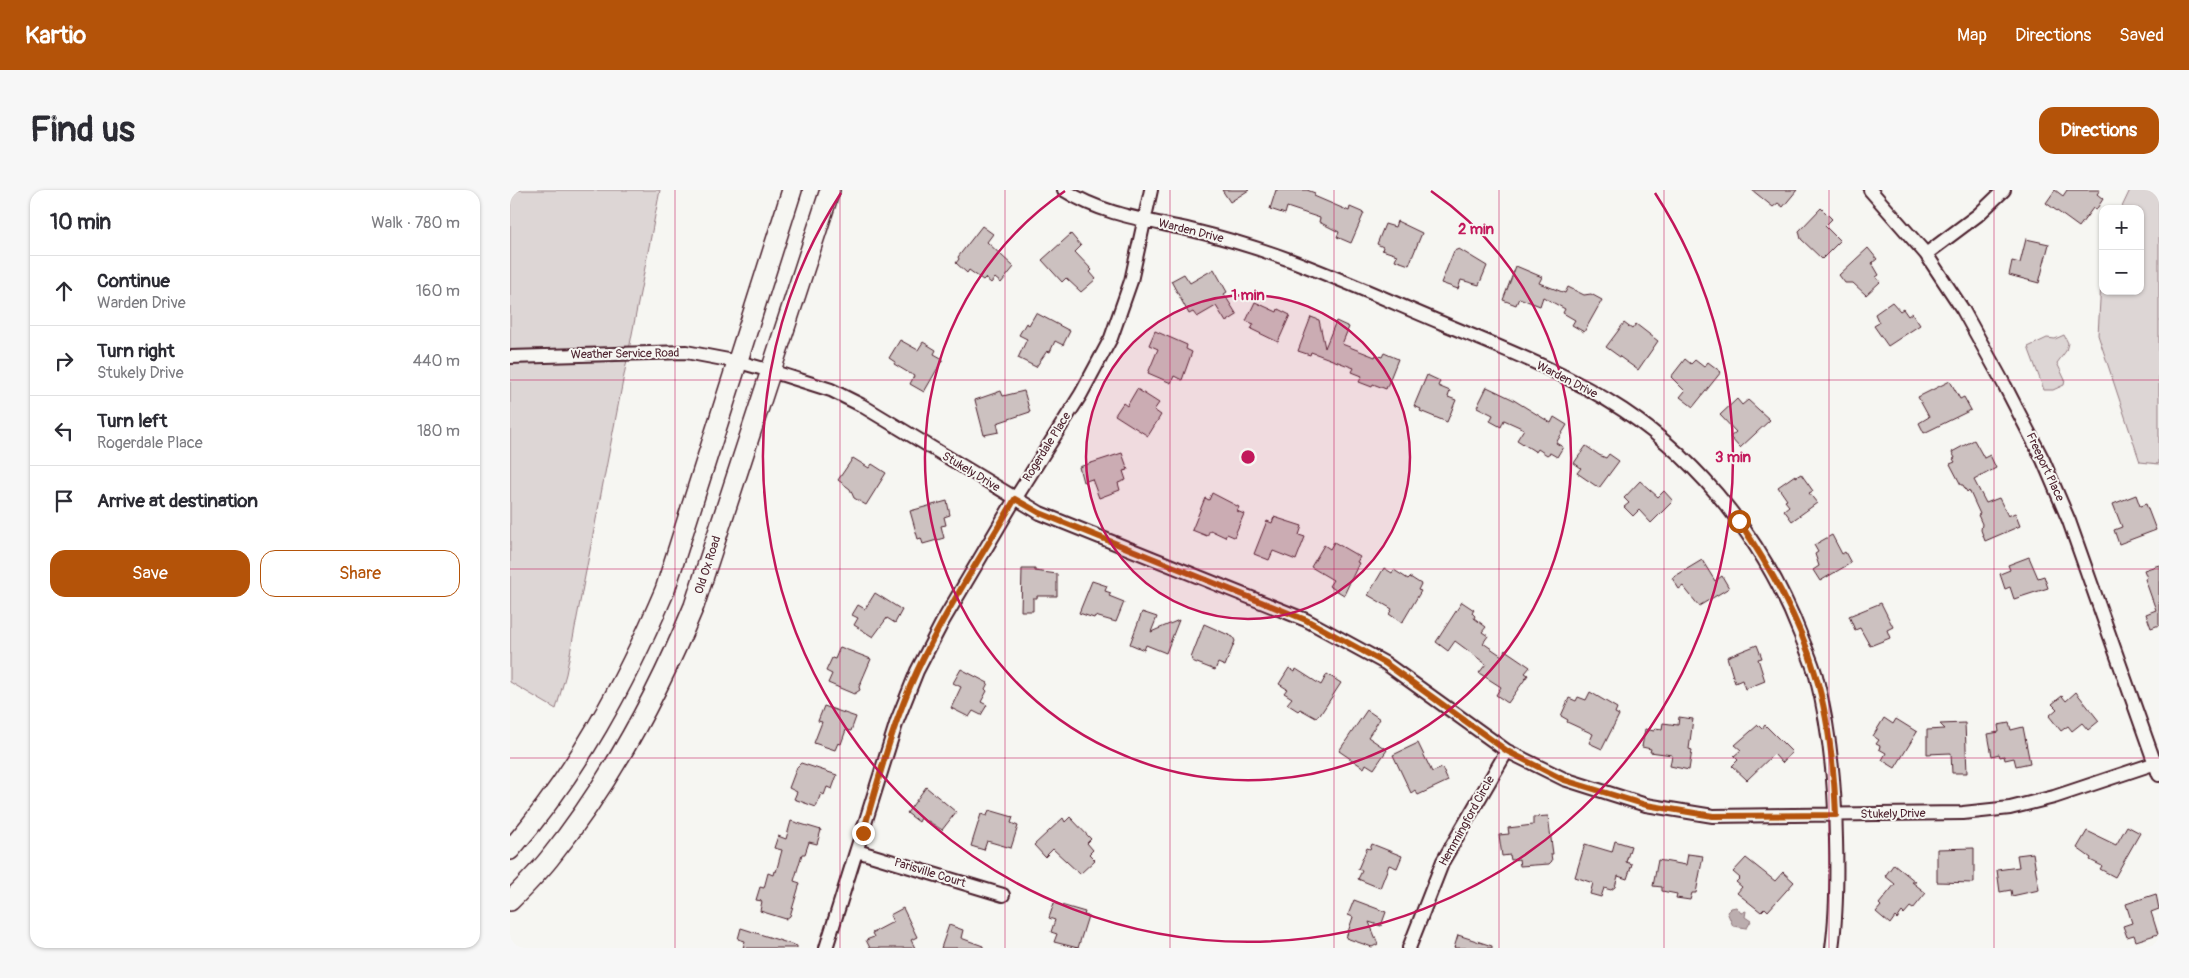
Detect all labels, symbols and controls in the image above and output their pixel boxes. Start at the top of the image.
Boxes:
text: Kartio [25,21,86,50]
text: Map [1957,24,1987,47]
text: Directions [2015,24,2091,47]
text: Saved [2119,24,2164,47]
button: Directions [2039,107,2159,154]
text: Find us [30,108,135,152]
map controls [2099,205,2144,295]
button: + [2099,205,2144,250]
text: 10 min [50,209,111,236]
text: Walk · 780 m [371,213,460,233]
street label: Warden Drive [1157,216,1225,246]
text: 2 min [1458,220,1494,239]
button: − [2099,250,2144,295]
text: Continue [97,269,170,293]
icon: ahead [50,277,78,305]
text: 160 m [416,281,460,301]
text: 1 min [1231,286,1265,305]
text: Warden Drive [97,293,186,313]
text: Turn right [97,339,175,363]
street label: Weather Service Road [570,346,680,362]
icon: right [50,347,78,375]
text: 440 m [413,351,460,371]
street label: Warden Drive [1534,358,1600,402]
text: Stukely Drive [97,363,184,383]
text: Turn left [97,409,167,433]
street label: Rogerdale Place [1020,409,1074,485]
icon: left [50,417,78,445]
text: 180 m [417,421,460,441]
street label: Freeport Place [2023,430,2067,504]
text: Rogerdale Place [97,433,203,453]
centre of rings [1239,448,1257,466]
text: 3 min [1715,448,1751,467]
street label: Stukely Drive [939,449,1003,495]
icon: arrive [50,487,78,515]
text: Arrive at destination [97,489,258,513]
route start [1728,510,1751,533]
street label: Old Ox Road [692,534,724,596]
button: Save [50,550,250,597]
button: Share [260,550,460,597]
street label: Hemmingford Circle [1436,773,1498,869]
street label: Stukely Drive [1860,806,1926,822]
route end [852,822,875,845]
street label: Parisville Court [892,855,968,891]

